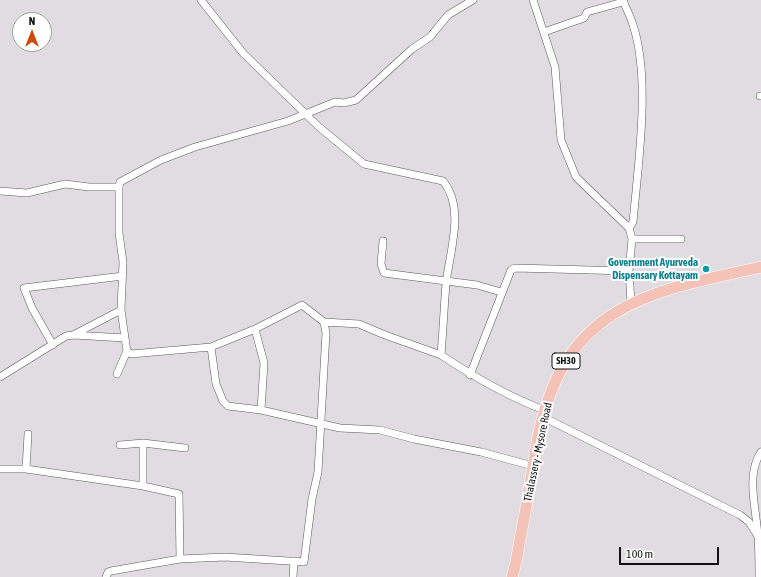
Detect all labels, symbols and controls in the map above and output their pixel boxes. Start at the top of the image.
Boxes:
north arrow [12,12,52,52]
text: N [29,15,35,27]
place label: Government Ayurveda Dispensary Kottayam [608,256,698,282]
marker: Government Ayurveda Dispensary Kottayam [701,264,711,274]
road number: SH30 [552,353,580,369]
street label: Thalassery - Mysore Road [521,401,555,503]
scale bar [621,539,721,565]
text: 100 m [626,547,653,561]

